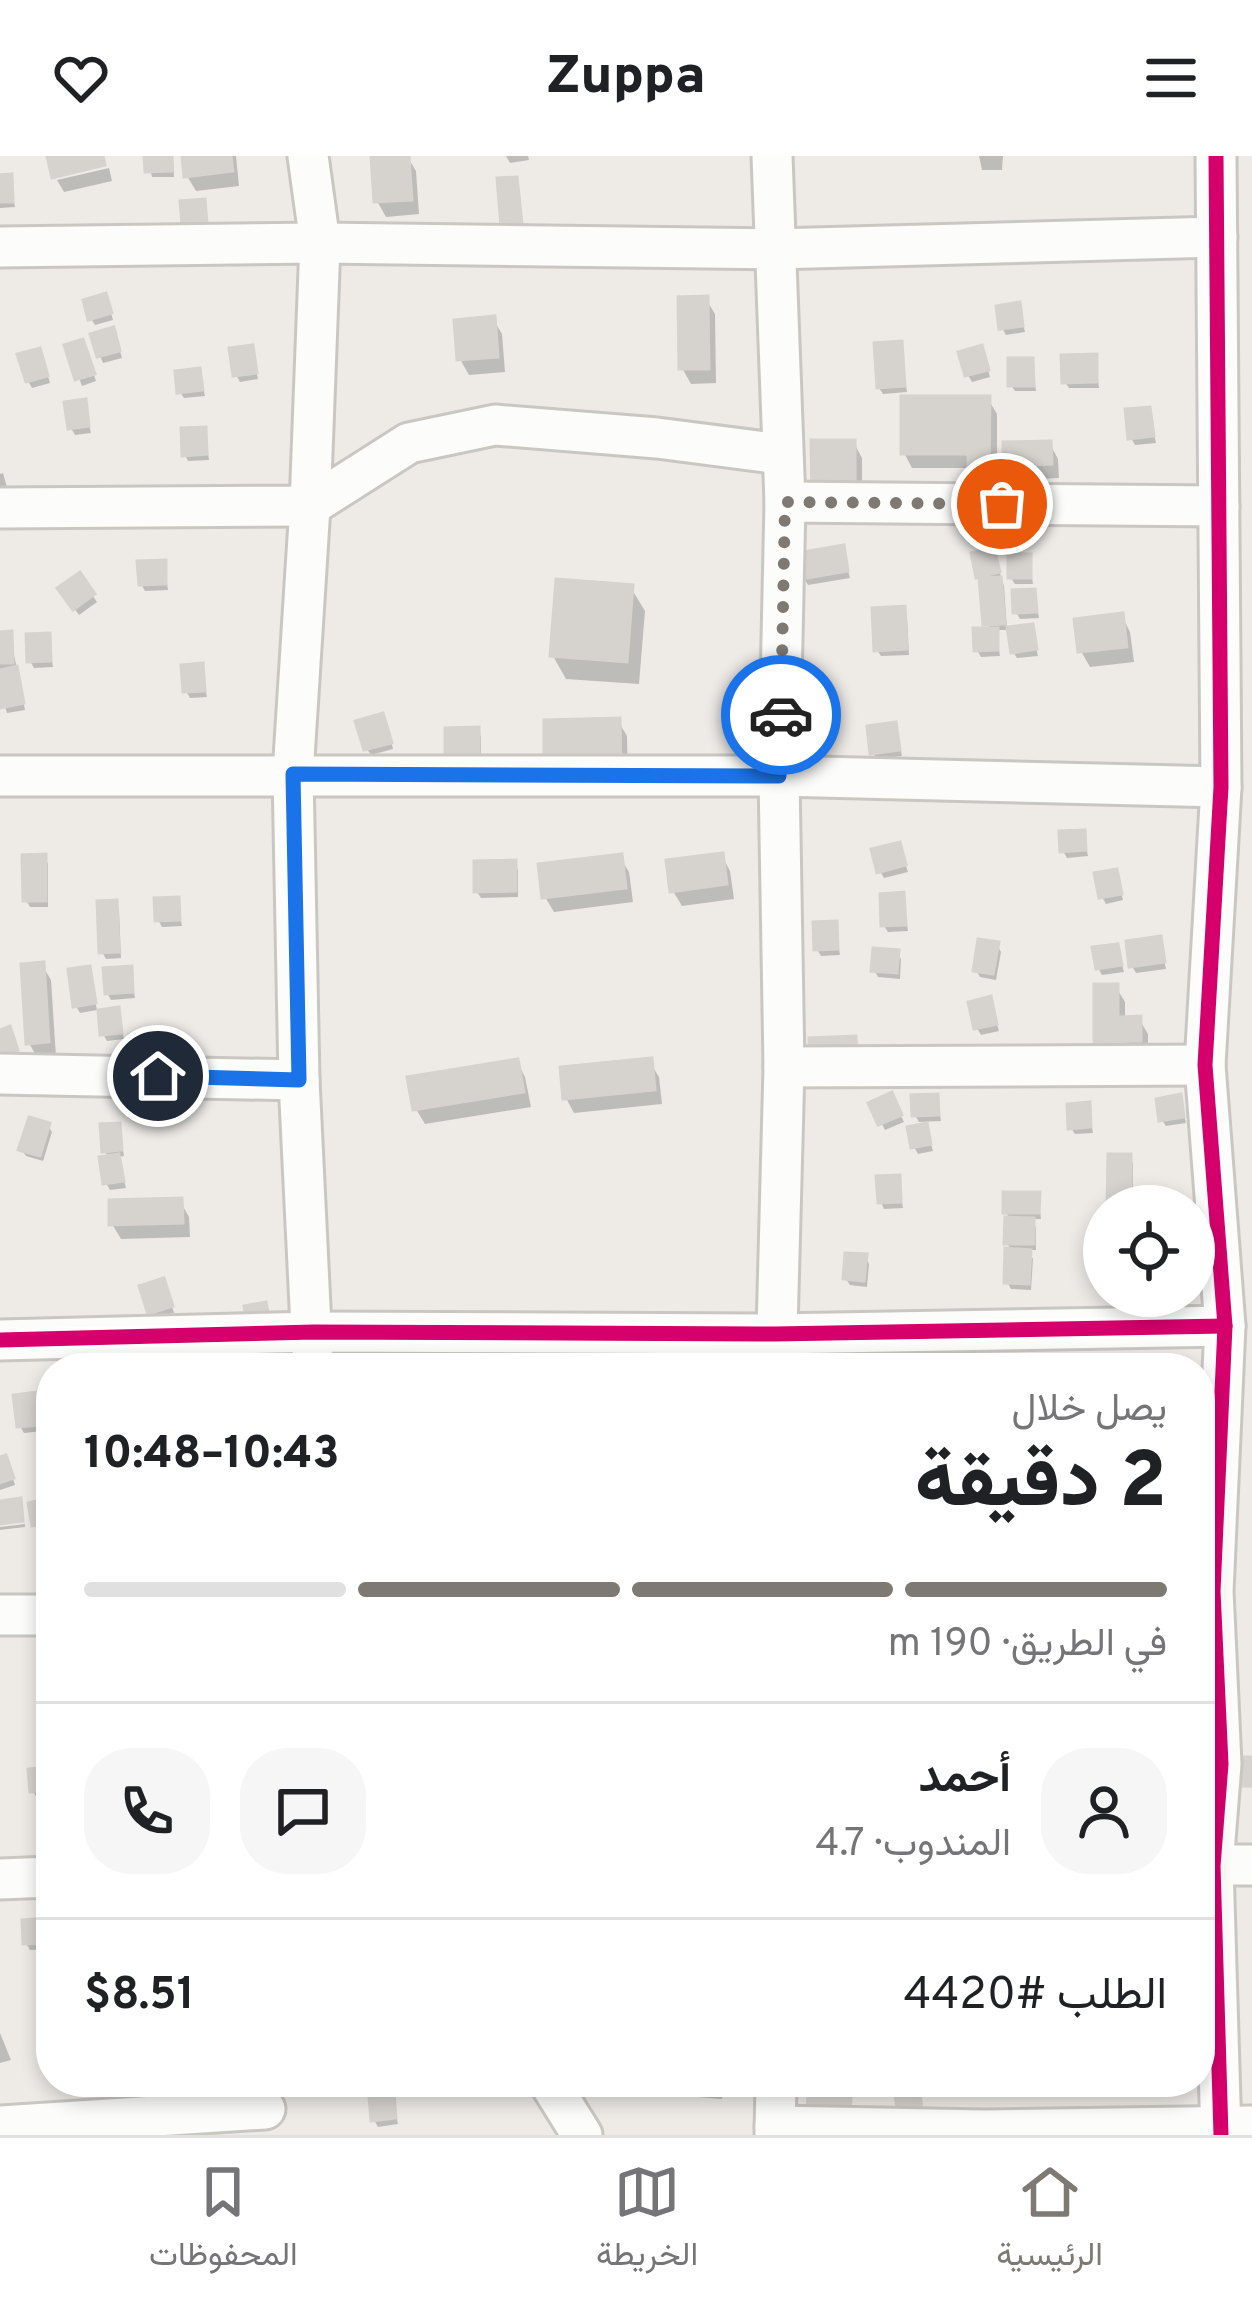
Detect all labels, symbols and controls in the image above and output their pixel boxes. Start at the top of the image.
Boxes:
text: Zuppa [546,44,706,113]
icon: heart [48,45,114,111]
icon: menu [1138,45,1204,111]
pin [951,453,1053,555]
icon: bag [969,471,1035,537]
courier [721,655,841,775]
icon: car [748,682,814,748]
pin [107,1025,209,1127]
icon: home [125,1043,191,1109]
map controls [1083,1185,1215,1317]
button: locate [1083,1185,1215,1317]
text: يصل خلال [1011,1386,1167,1435]
text: 10:43–10:48 [84,1427,339,1484]
text: 2 دقيقة [915,1436,1167,1535]
text: في الطريق · 190 m [888,1621,1167,1670]
button: phone [84,1748,210,1874]
button: chat [240,1748,366,1874]
button: person [1041,1748,1167,1874]
text: أحمد [919,1751,1011,1808]
text: المندوب · 4.7 [815,1821,1011,1870]
text: $8.51 [84,1968,195,2025]
text: الطلب #4420 [903,1968,1167,2025]
tab: المحفوظات [149,2159,298,2283]
tab: الخريطة [596,2159,698,2283]
tab: الرئيسية [996,2159,1103,2283]

